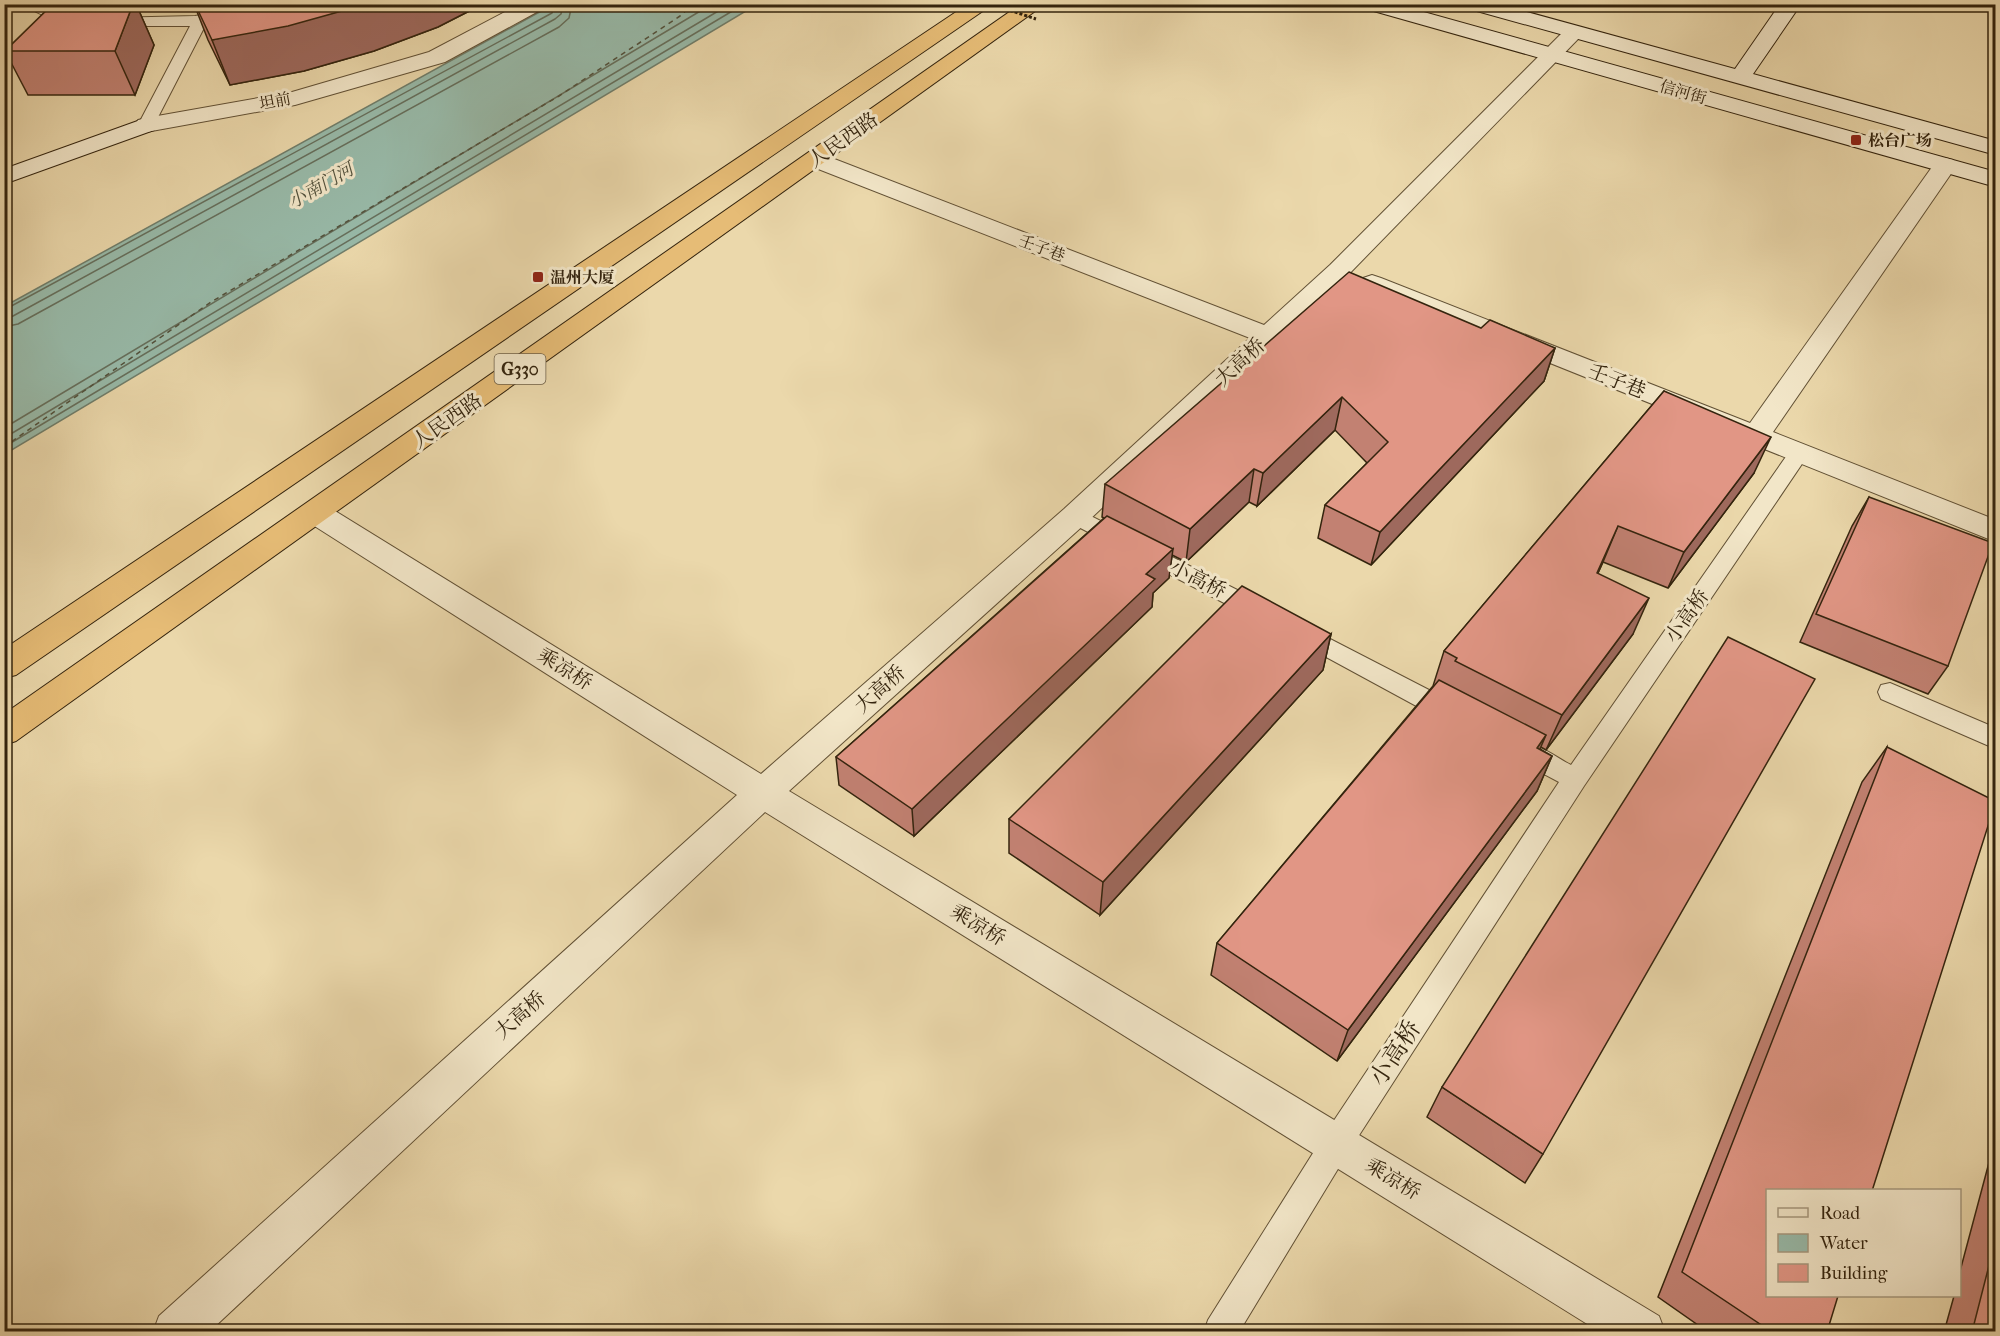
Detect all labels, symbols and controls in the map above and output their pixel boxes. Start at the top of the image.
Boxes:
street label: 信河街 [1657,76,1709,108]
street label: 坦前 [257,89,293,113]
street label: 人民西路 [804,108,882,172]
place label: 松台广场 [1868,131,1932,150]
marker: 松台广场 [1849,133,1863,147]
water label: 小南门河 [285,157,360,213]
street label: 壬子巷 [1016,231,1068,265]
place label: 温州大厦 [550,268,614,287]
marker: 温州大厦 [531,270,545,284]
street label: 大高桥 [1210,333,1270,391]
road number: G330 [494,354,546,384]
street label: 壬子巷 [1585,359,1649,403]
street label: 人民西路 [408,389,486,453]
street label: 小高桥 [1166,555,1230,603]
street label: 小高桥 [1660,585,1714,647]
street label: 乘凉桥 [533,643,597,695]
street label: 大高桥 [850,660,910,718]
street label: 乘凉桥 [946,900,1010,950]
street label: 大高桥 [490,986,550,1044]
street label: 小高桥 [1364,1015,1426,1091]
street label: 乘凉桥 [1361,1154,1425,1204]
legend [1766,1189,1961,1297]
text: Road [1820,1203,1860,1224]
text: Water [1819,1233,1868,1254]
text: Building [1820,1263,1888,1284]

